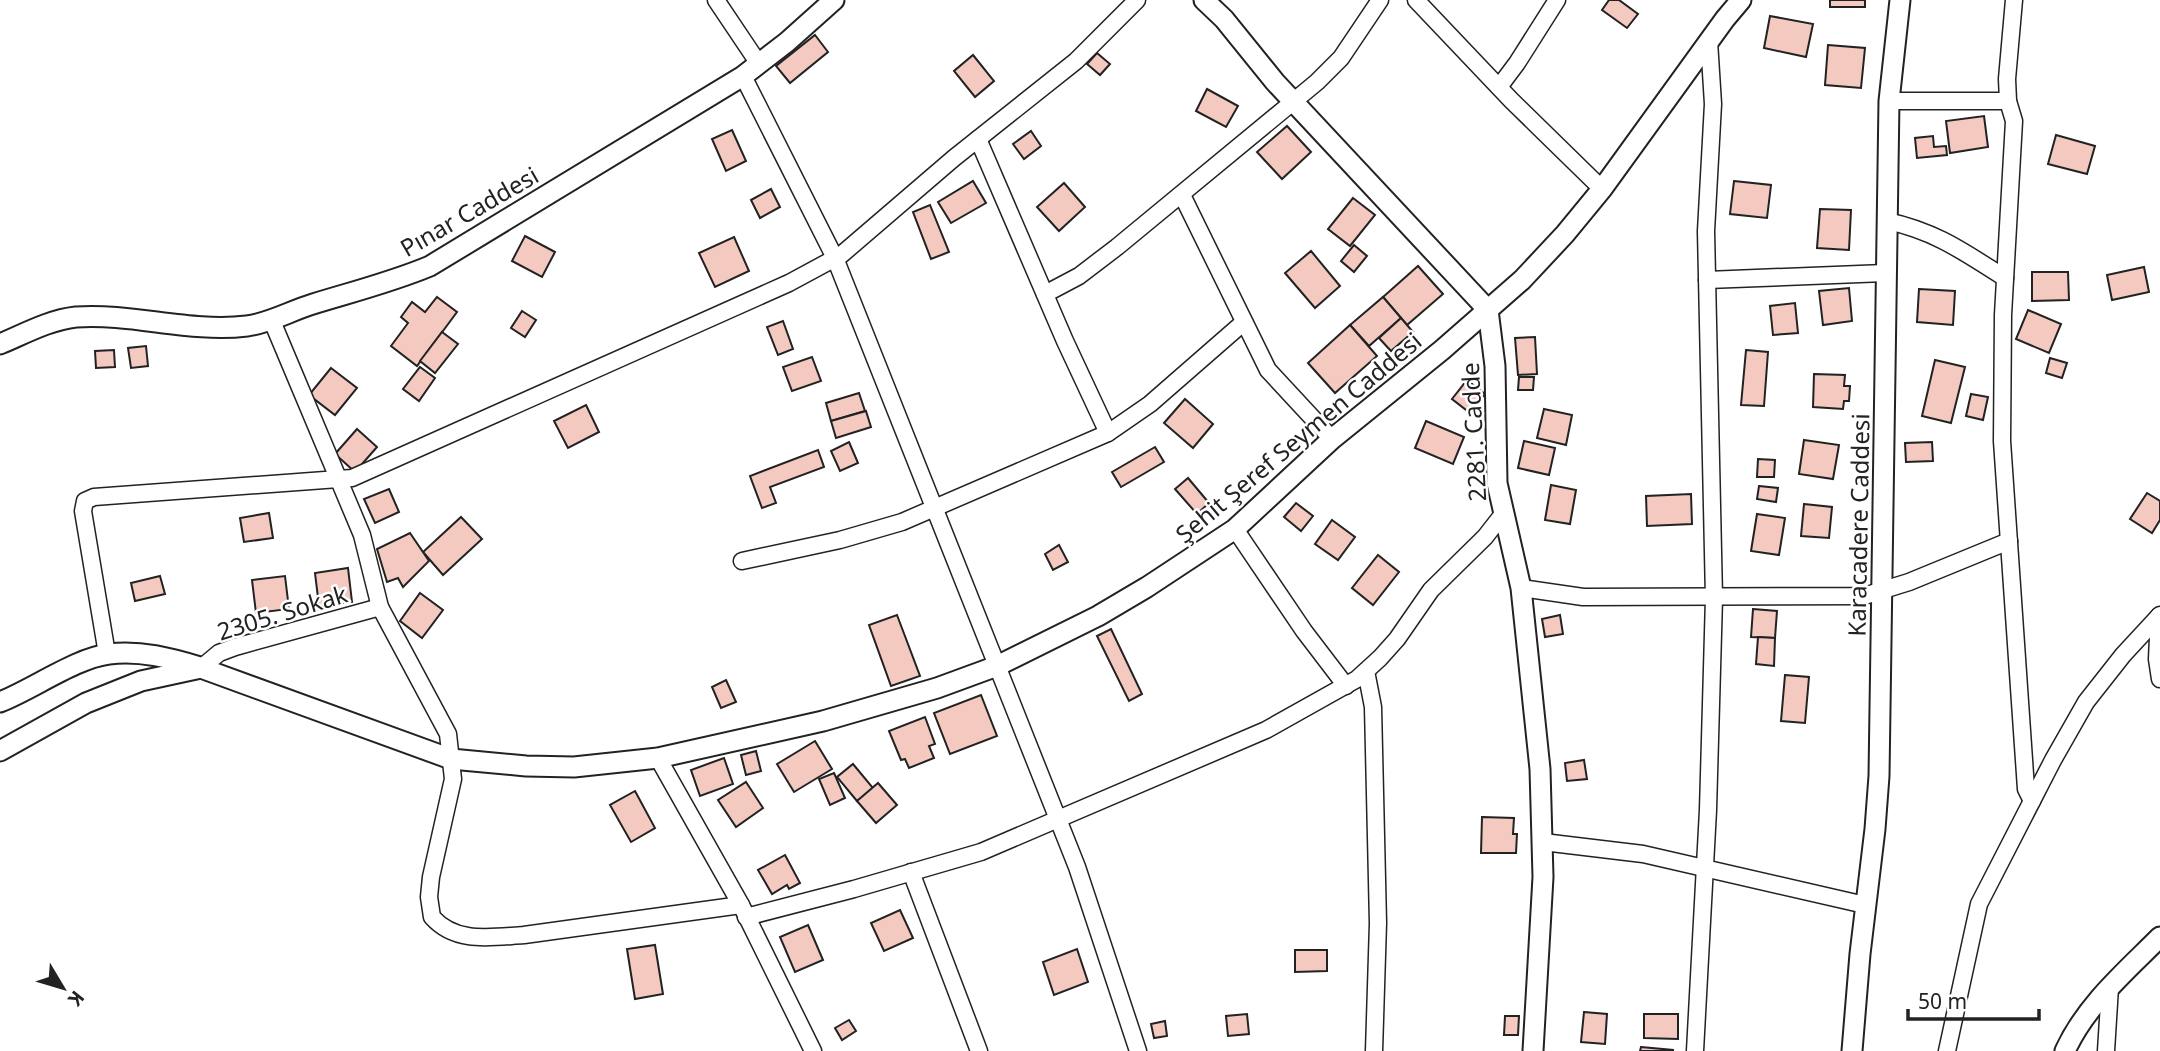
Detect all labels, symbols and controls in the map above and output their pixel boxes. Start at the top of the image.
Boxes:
street label: Pınar Caddesi [394,158,544,264]
street label: Şehit Şeref Seymen Caddesi [1168,324,1428,550]
street label: 2281. Cadde [1453,362,1493,502]
street label: Karacadere Caddesi [1840,413,1876,637]
street label: 2305. Sokak [213,577,351,647]
north arrow [28,953,98,1023]
scale bar [1908,978,2039,1022]
text: K [62,985,91,1012]
text: 50 m [1918,987,1967,1015]

